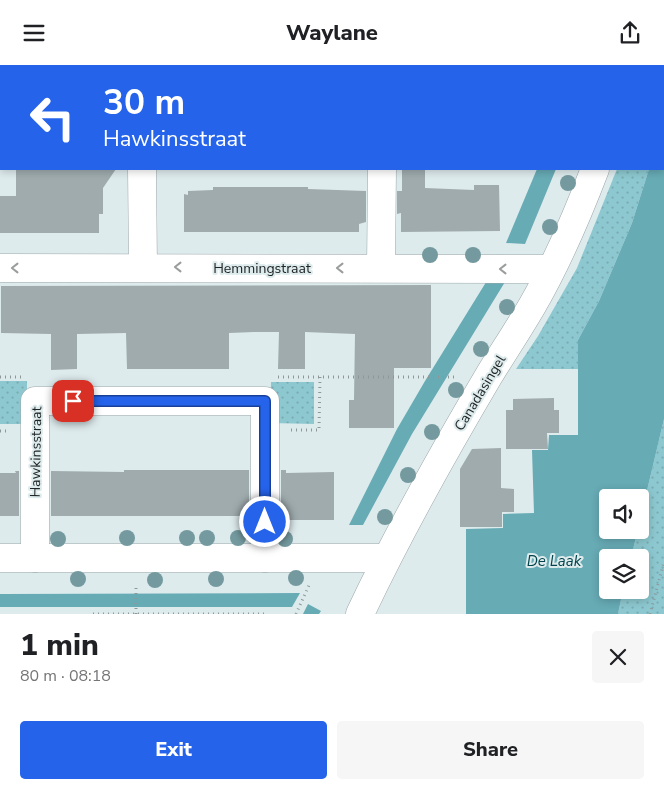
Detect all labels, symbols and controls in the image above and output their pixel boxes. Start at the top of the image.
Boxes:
text: Waylane [286,18,378,48]
icon: menu [20,19,48,47]
icon: share [616,19,644,47]
text: 30 m [103,79,185,126]
icon: left [20,85,85,150]
text: Hawkinsstraat [103,124,246,154]
street label: Hemmingstraat [213,259,311,278]
one-way arrow [173,262,181,272]
one-way arrow [11,263,18,273]
one-way arrow [336,263,344,273]
one-way arrow [498,263,506,274]
street label: Canadasingel [450,351,511,434]
pin [52,380,94,422]
icon: arrive [59,387,87,415]
street label: Hawkinsstraat [26,406,46,498]
map controls [599,489,649,599]
button: sound [599,489,649,539]
position arrow [238,495,290,547]
button: layers [599,549,649,599]
water label: De Laak [527,551,582,571]
text: 1 min [20,625,99,666]
button: close [592,631,644,683]
text: 80 m · 08:18 [20,665,111,687]
button: Exit [20,721,327,779]
button: Share [337,721,644,779]

